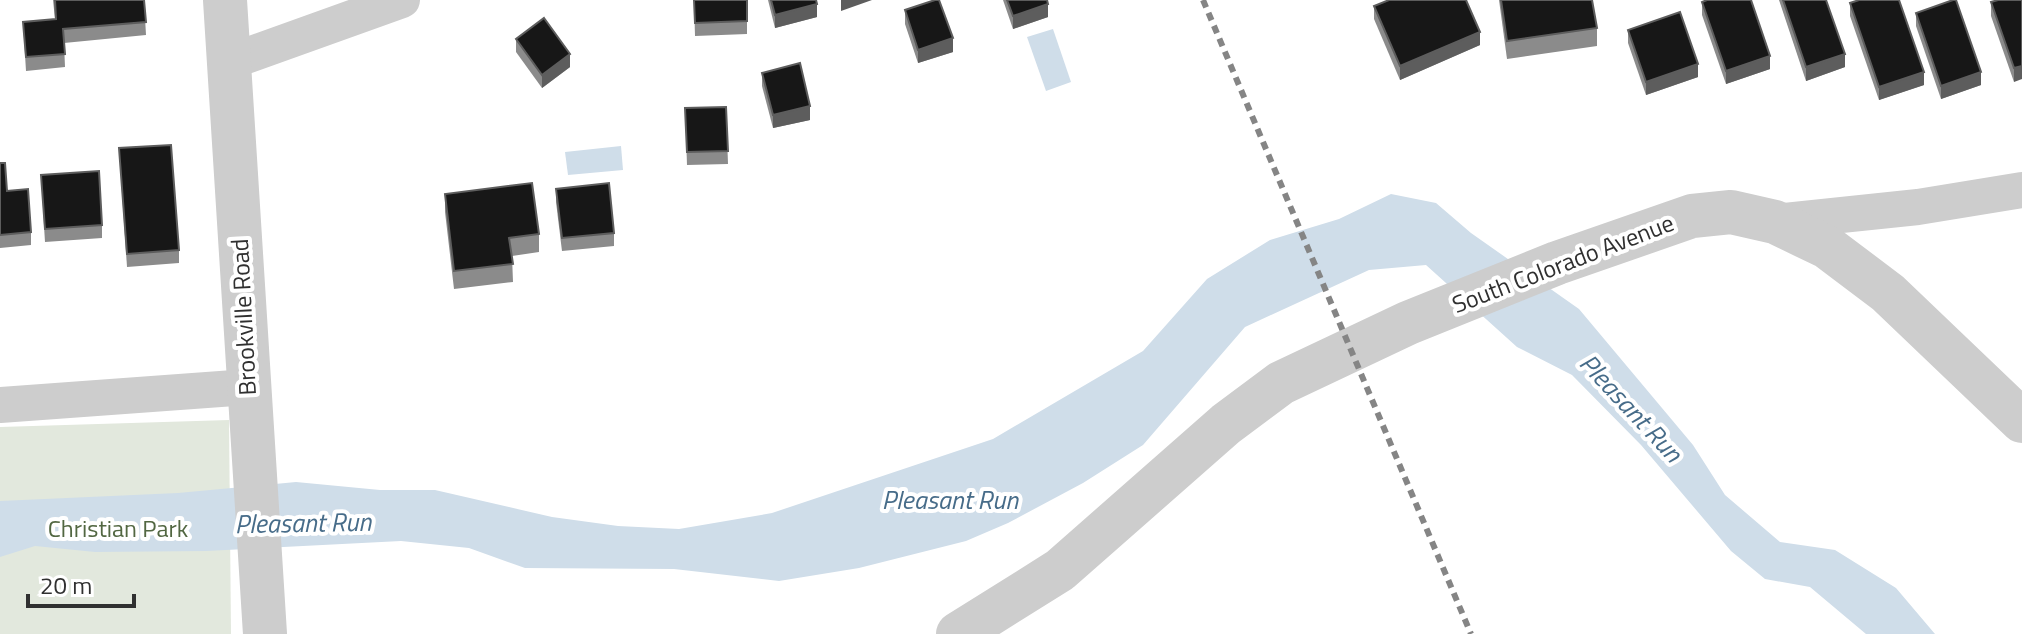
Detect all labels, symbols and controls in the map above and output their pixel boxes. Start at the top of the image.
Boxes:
street label: South Colorado Avenue [1447,204,1679,322]
street label: Brookville Road [221,238,265,396]
water label: Pleasant Run [1571,344,1693,472]
water label: Pleasant Run [882,480,1019,519]
water label: Pleasant Run [234,502,373,543]
park label: Christian Park [48,510,189,546]
scale bar [28,558,134,608]
text: 20 m [40,567,92,603]

